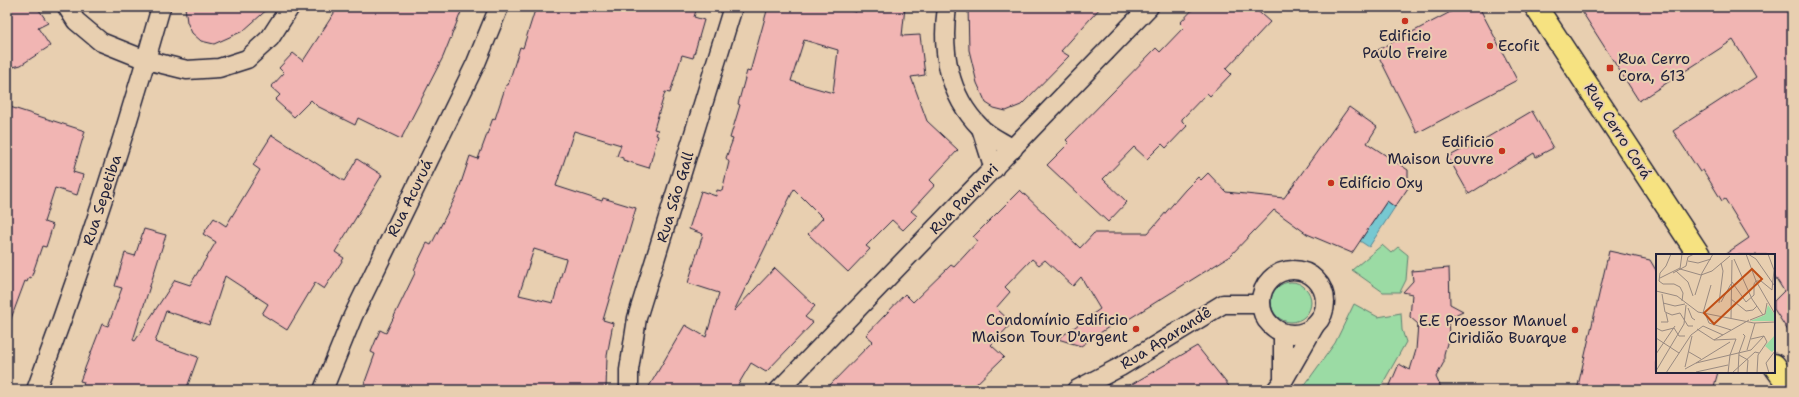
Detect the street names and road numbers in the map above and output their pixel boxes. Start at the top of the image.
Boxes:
street label: Rua Cerro Corá [1580,79,1657,183]
street label: Rua São Gall [652,149,698,245]
street label: Rua Sepetiba [78,151,126,248]
street label: Rua Acuruá [383,155,438,240]
street label: Rua Paumari [925,159,1003,239]
street label: Rua Aparandê [1117,302,1215,374]

